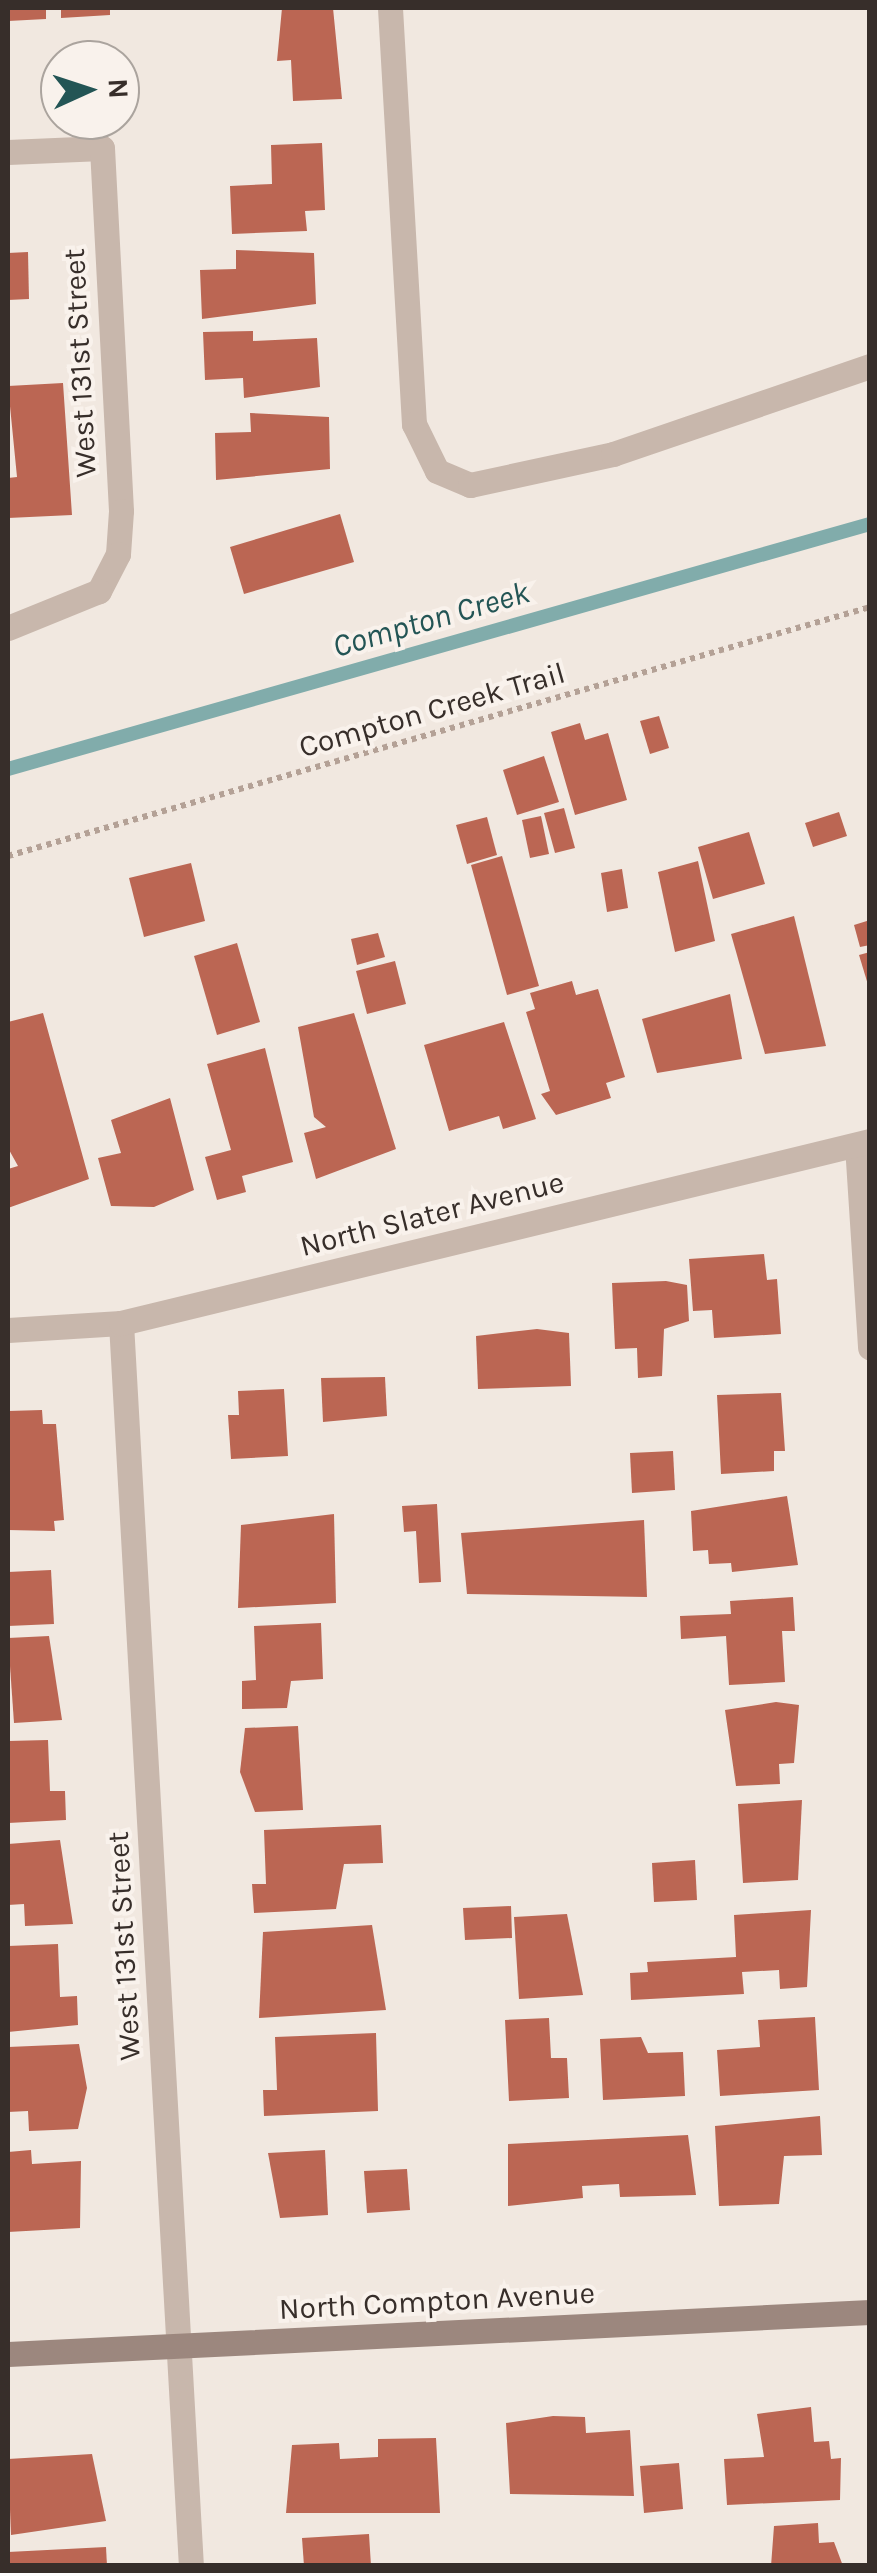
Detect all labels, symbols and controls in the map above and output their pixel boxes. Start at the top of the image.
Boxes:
north arrow [40,40,140,140]
text: N [101,78,135,99]
street label: West 131st Street [56,247,104,479]
water label: Compton Creek [328,574,534,666]
street label: Compton Creek Trail [295,655,569,765]
street label: North Slater Avenue [296,1164,568,1264]
street label: West 131st Street [100,1830,148,2062]
street label: North Compton Avenue [278,2275,596,2327]

